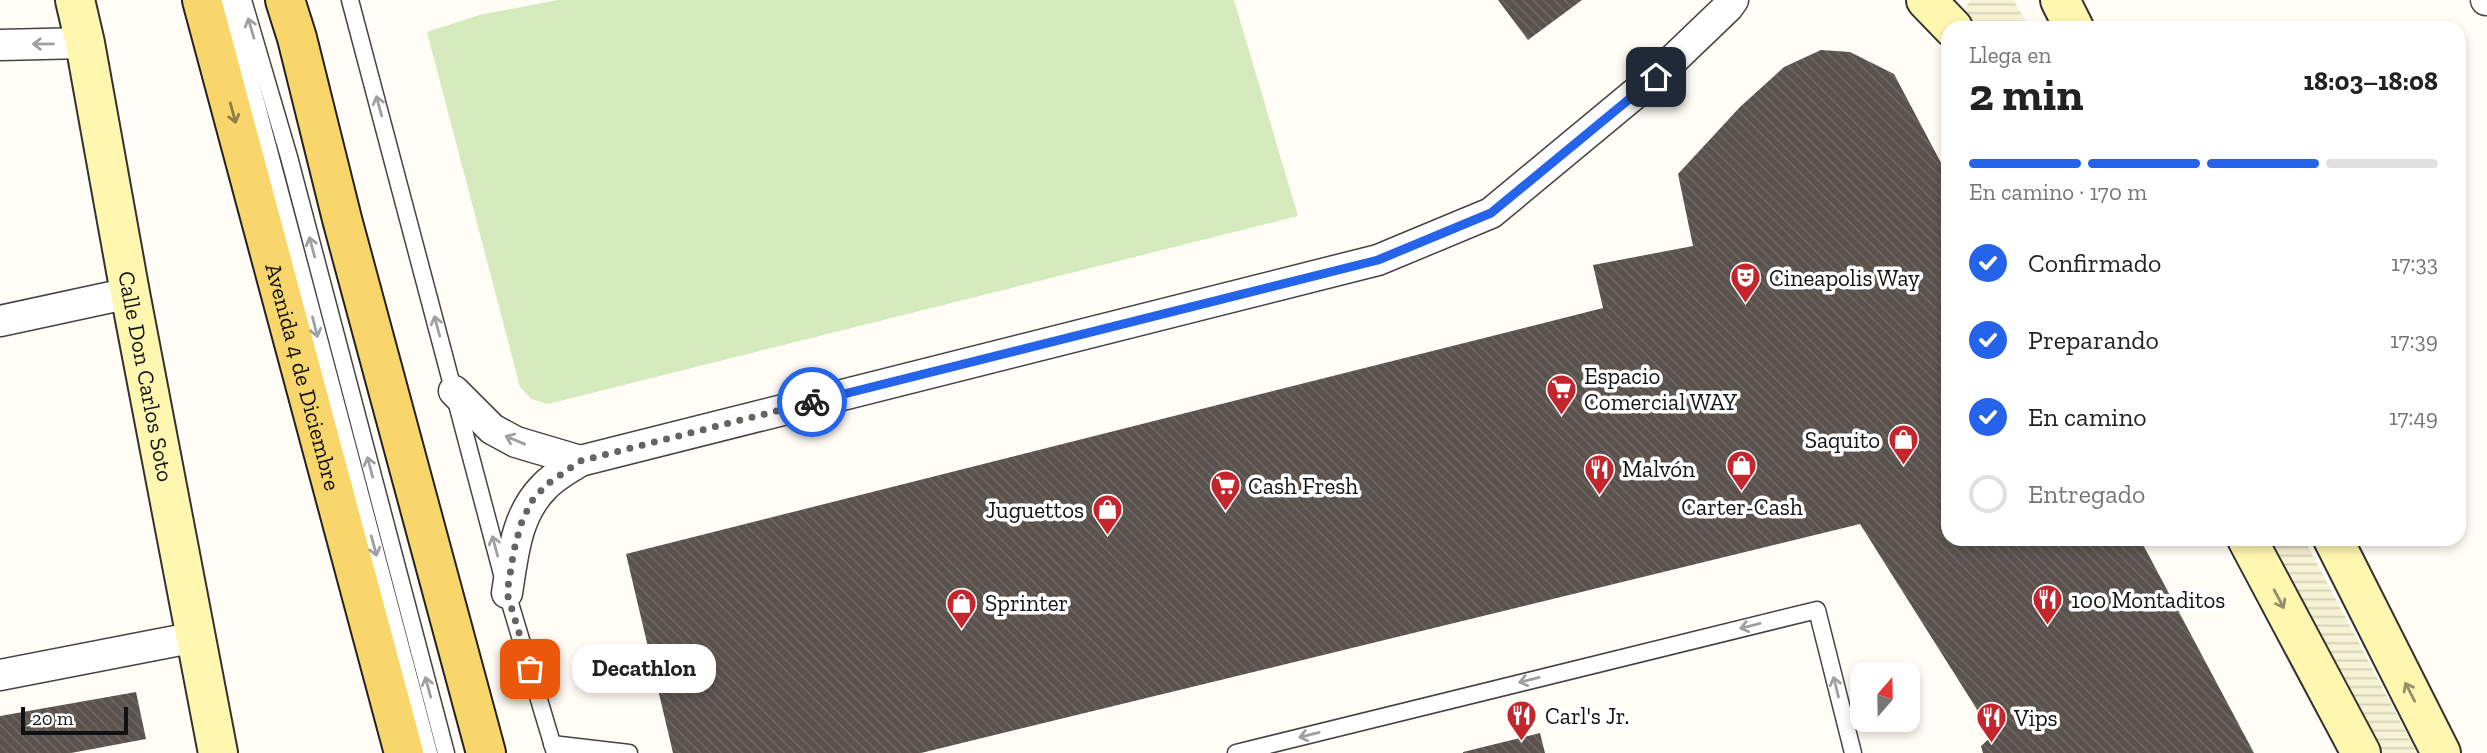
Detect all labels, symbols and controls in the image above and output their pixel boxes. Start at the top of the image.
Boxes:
one-way arrow [244,17,257,39]
one-way arrow [31,38,54,51]
text: Llega en [1969,41,2051,69]
pin [1626,47,1686,107]
icon: home [1637,58,1675,96]
text: 18:03–18:08 [2303,65,2438,97]
text: 2 min [1969,67,2084,122]
one-way arrow [371,96,384,118]
one-way arrow [227,101,240,124]
text: En camino · 170 m [1969,178,2147,206]
one-way arrow [305,236,318,259]
icon: check [1969,244,2007,282]
text: Confirmado [2028,247,2161,279]
text: 17:33 [2391,249,2438,277]
street label: Avenida 4 de Diciembre [259,260,347,493]
theatre icon: Cineapolis Way [1729,261,1763,305]
place label: Cineapolis Way [1769,264,1920,292]
street label: Calle Don Carlos Soto [112,269,180,484]
one-way arrow [309,315,322,337]
one-way arrow [430,316,443,338]
icon: check [1969,321,2007,359]
text: Preparando [2028,324,2159,356]
text: 17:39 [2390,326,2438,354]
place label: Espacio Comercial WAY [1584,362,1738,416]
courier [777,367,847,437]
supermarket icon: Espacio Comercial WAY [1544,372,1578,416]
icon: bike [793,383,831,421]
icon: check [1969,398,2007,436]
text: En camino [2028,401,2147,433]
text: 17:49 [2389,403,2438,431]
shop icon: Saquito [1886,423,1920,467]
place label: Saquito [1805,426,1880,454]
one-way arrow [505,433,526,446]
shop icon: Carter-Cash [1725,449,1759,493]
restaurant icon: Malvón [1582,452,1616,496]
place label: Malvón [1622,455,1695,483]
one-way arrow [363,456,376,479]
supermarket icon: Cash Fresh [1208,469,1242,513]
place label: Cash Fresh [1248,472,1358,500]
text: Entregado [2028,478,2145,510]
shop icon: Juguettos [1090,493,1124,537]
place label: Carter-Cash [1681,493,1803,521]
place label: Juguettos [986,496,1084,524]
one-way arrow [368,535,381,557]
one-way arrow [488,536,501,558]
restaurant icon: 100 Montaditos [2031,583,2065,627]
shop icon: Sprinter [945,586,979,630]
place label: 100 Montaditos [2071,586,2225,614]
one-way arrow [2273,588,2286,609]
place label: Sprinter [985,589,1068,617]
one-way arrow [1739,620,1762,633]
pin [500,639,560,699]
callout: Decathlon [572,644,716,694]
icon: bag [511,650,549,688]
text: Decathlon [592,654,696,682]
north arrow [1850,662,1920,732]
map controls [1850,662,1920,732]
one-way arrow [1519,675,1541,688]
one-way arrow [421,676,434,699]
one-way arrow [1829,676,1842,699]
one-way arrow [2402,682,2416,703]
restaurant icon: Carl's Jr. [1505,699,1539,743]
restaurant icon: Vips [1974,701,2008,745]
place label: Carl's Jr. [1545,702,1629,730]
scale bar [21,704,128,736]
place label: Vips [2013,704,2058,732]
text: 20 m [32,707,73,730]
one-way arrow [1298,729,1320,742]

